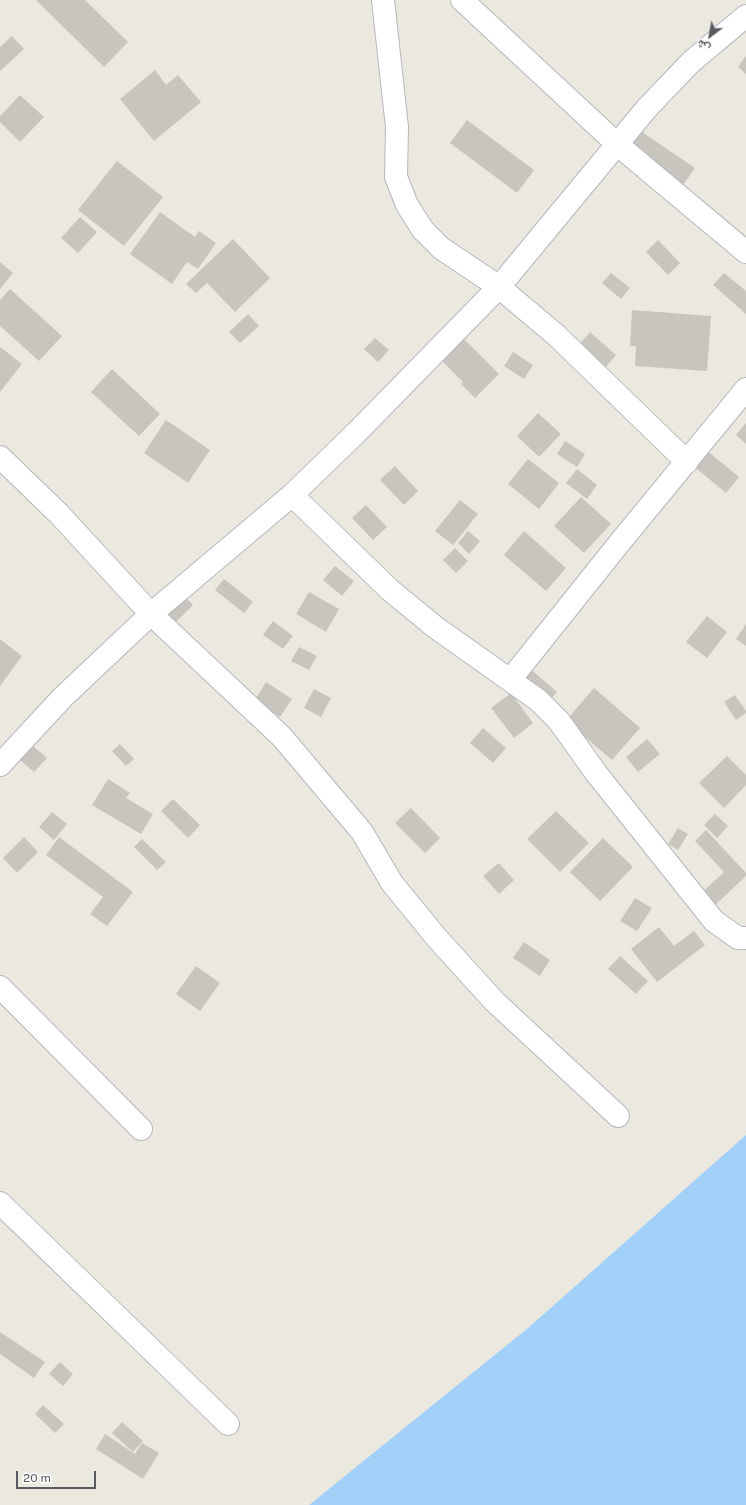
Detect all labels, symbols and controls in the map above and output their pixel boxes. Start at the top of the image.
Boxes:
north arrow [690,16,730,56]
text: ش [695,38,712,55]
scale bar [18,1463,98,1489]
text: 20 m [23,1471,51,1485]

